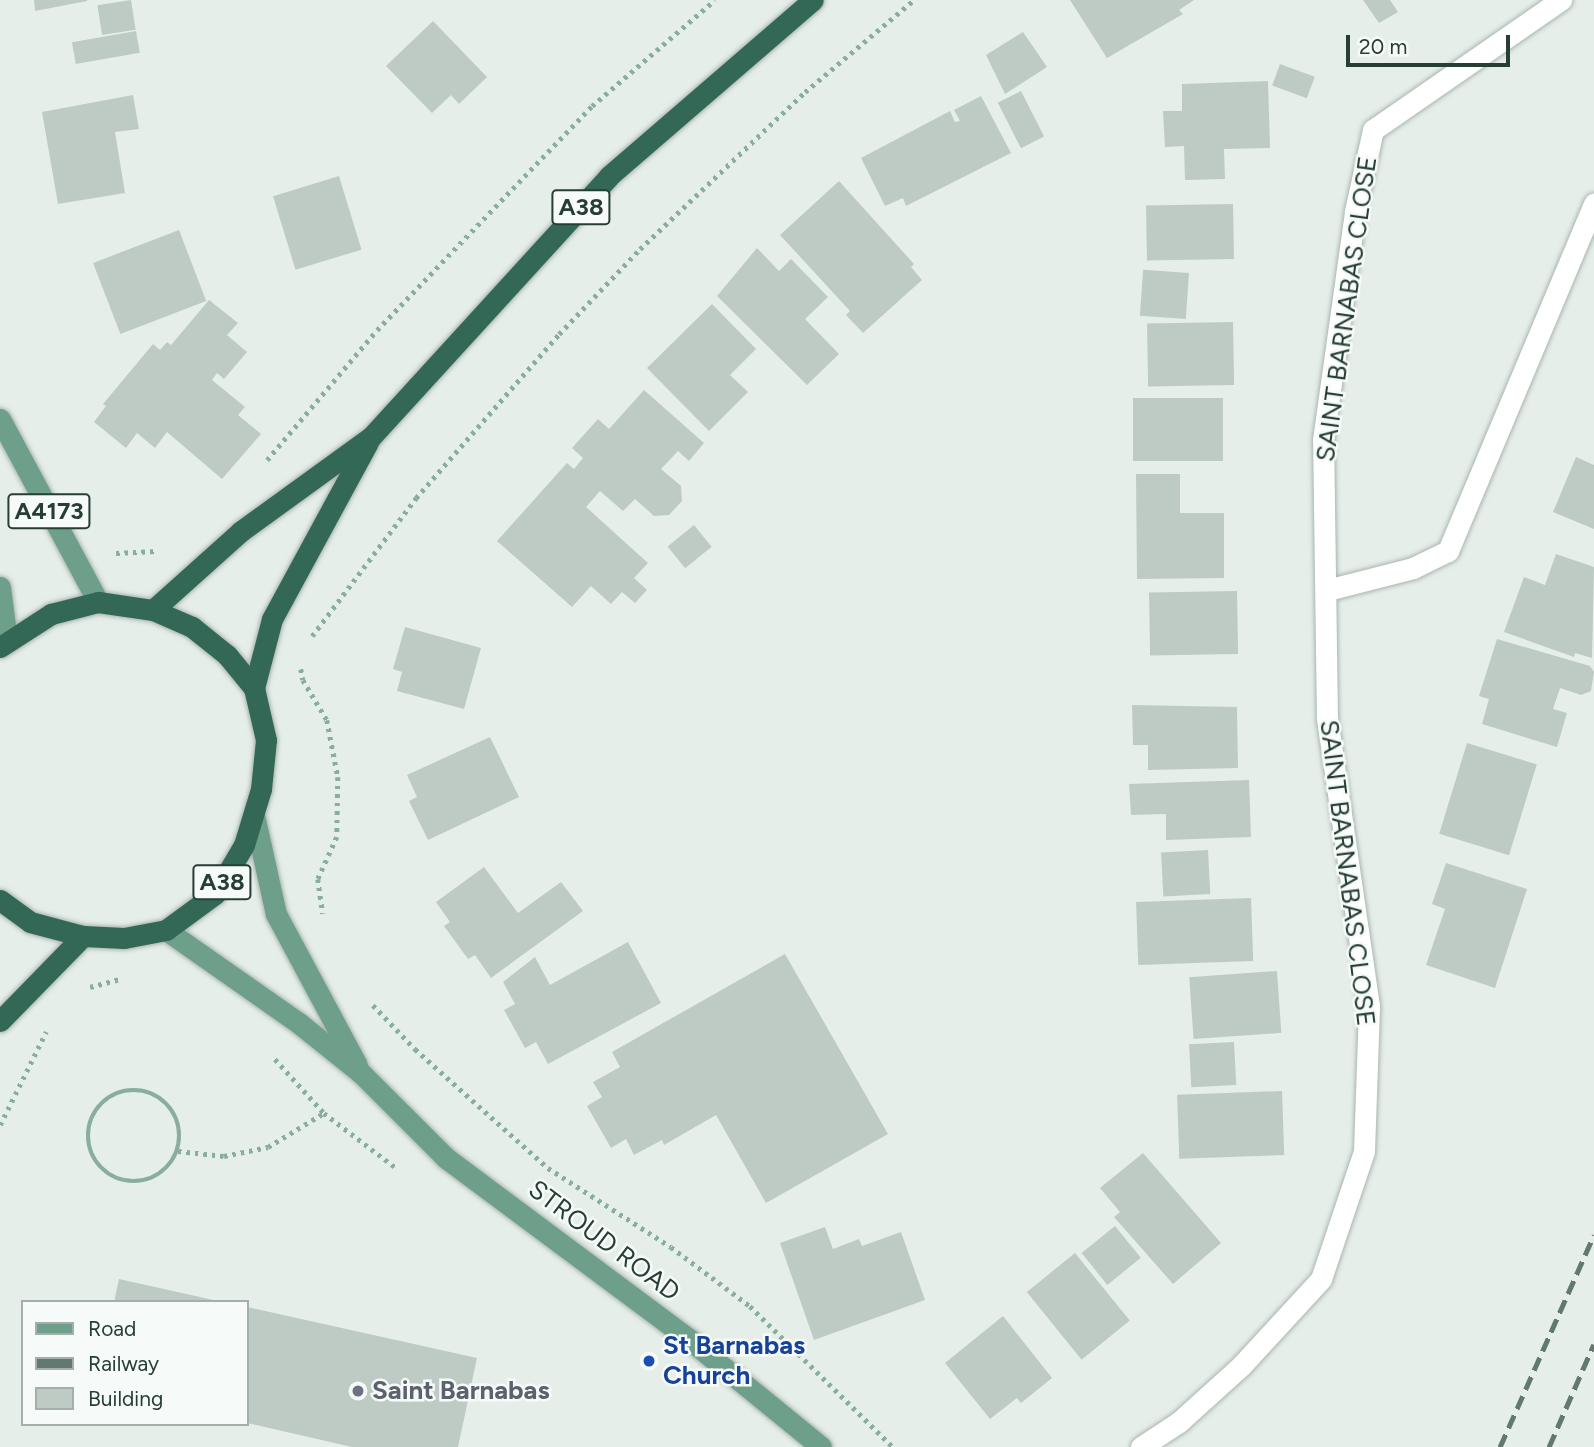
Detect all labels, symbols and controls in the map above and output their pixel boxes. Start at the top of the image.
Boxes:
scale bar [1349,21,1514,65]
text: 20 m [1359,34,1407,59]
street label: SAINT BARNABAS CLOSE [1310,154,1384,464]
road number: A38 [551,187,611,228]
road number: A4173 [7,490,91,532]
street label: SAINT BARNABAS CLOSE [1313,718,1381,1028]
road number: A38 [192,862,252,902]
street label: STROUD ROAD [522,1174,686,1308]
legend [21,1300,248,1426]
text: Road [88,1316,136,1341]
place label: St Barnabas Church [663,1330,805,1392]
text: Railway [88,1351,159,1376]
marker: St Barnabas Church [641,1353,657,1369]
place label: Saint Barnabas [372,1375,550,1407]
marker: Saint Barnabas [350,1383,366,1399]
text: Building [88,1386,163,1411]

